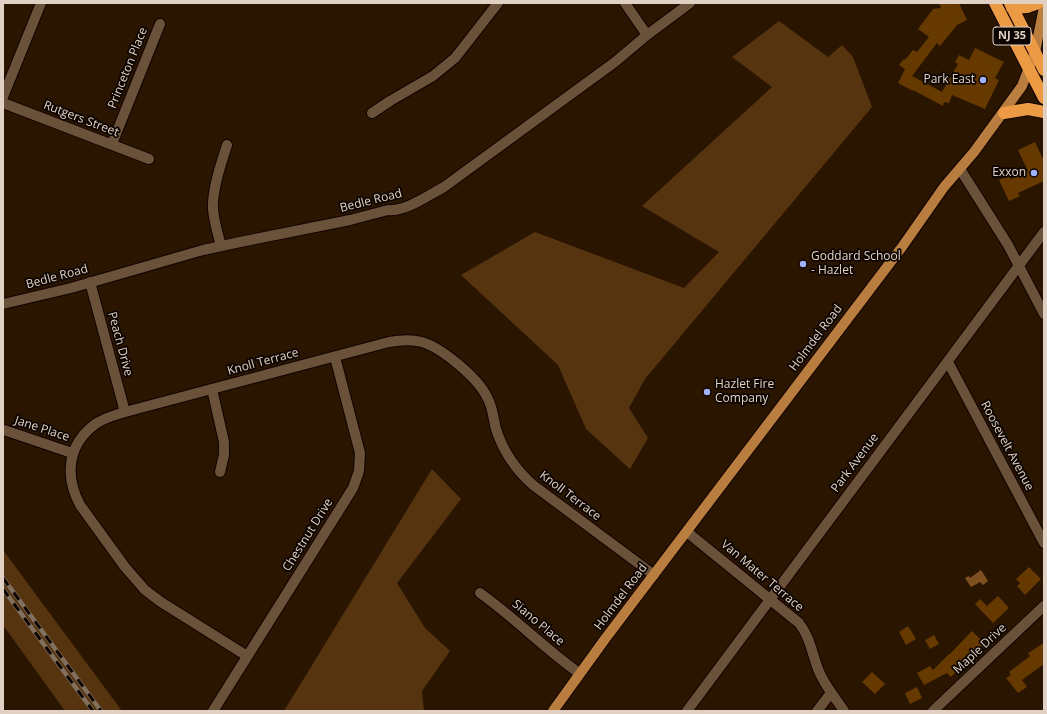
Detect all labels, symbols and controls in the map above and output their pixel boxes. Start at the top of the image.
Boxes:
street label: Princeton Place [105,25,151,111]
road number: NJ 35 [993,27,1031,45]
place label: Park East [923,73,975,87]
marker: Park East [978,75,988,85]
street label: Rutgers Street [41,98,121,140]
place label: Exxon [992,166,1026,180]
marker: Exxon [1029,168,1039,178]
street label: Bedle Road [339,186,403,216]
place label: Goddard School - Hazlet [811,250,901,278]
marker: Goddard School - Hazlet [798,259,808,269]
street label: Bedle Road [25,262,89,292]
street label: Holmdel Road [786,302,846,374]
street label: Peach Drive [104,310,136,378]
street label: Knoll Terrace [226,346,300,378]
place label: Hazlet Fire Company [715,378,774,406]
marker: Hazlet Fire Company [702,387,712,397]
street label: Roosevelt Avenue [977,399,1037,493]
street label: Jane Place [13,413,71,445]
street label: Park Avenue [828,431,882,495]
street label: Knoll Terrace [536,468,604,524]
street label: Chestnut Drive [280,496,336,574]
street label: Van Mater Terrace [718,537,806,615]
street label: Holmdel Road [591,561,651,633]
street label: Siano Place [509,597,567,649]
street label: Maple Drive [951,621,1009,677]

